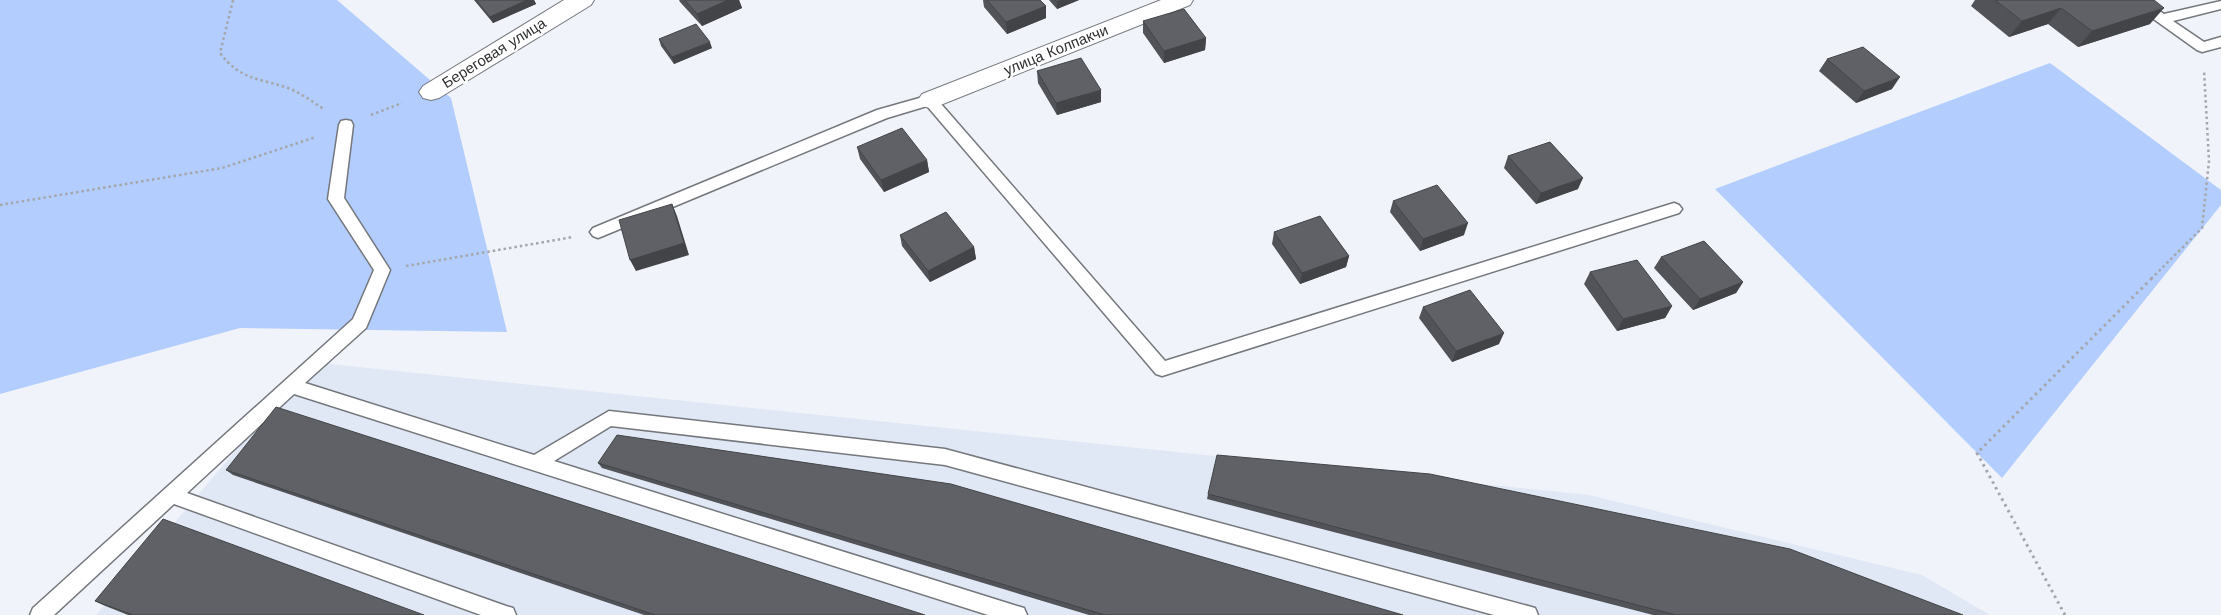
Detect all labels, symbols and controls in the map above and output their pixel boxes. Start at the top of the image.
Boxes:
street label: Береговая улица [439,14,550,92]
street label: улица Колпакчи [1001,21,1111,79]

